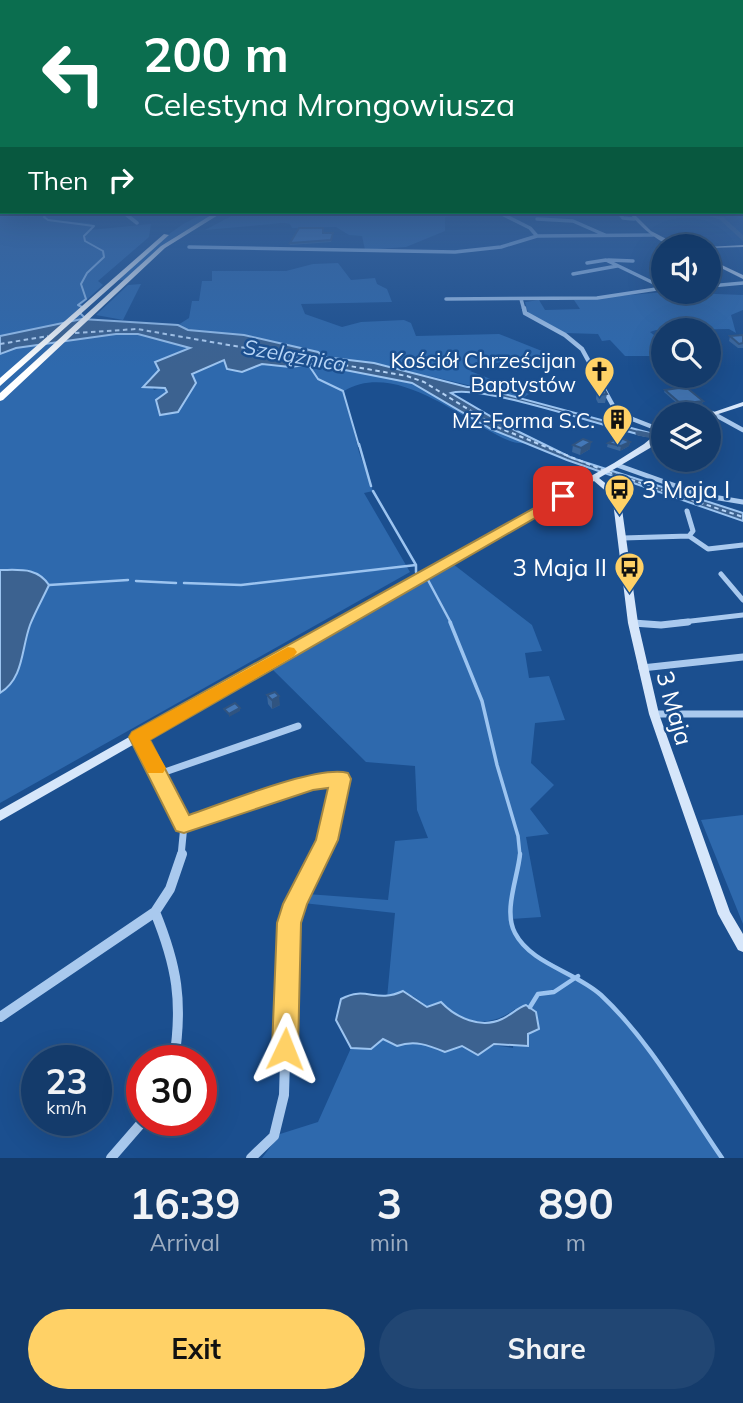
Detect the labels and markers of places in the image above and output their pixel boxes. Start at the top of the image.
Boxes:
place label: Kościół Chrześcijan Baptystów [390,347,576,397]
church icon: Kościół Chrześcijan Baptystów [582,355,616,399]
building icon: MZ-Forma S.C. [601,403,635,447]
place label: MZ-Forma S.C. [452,407,595,433]
pin [533,466,593,526]
bus stop icon: 3 Maja I [602,472,636,516]
place label: 3 Maja I [642,474,730,504]
bus stop icon: 3 Maja II [613,550,647,594]
place label: 3 Maja II [513,552,607,582]

